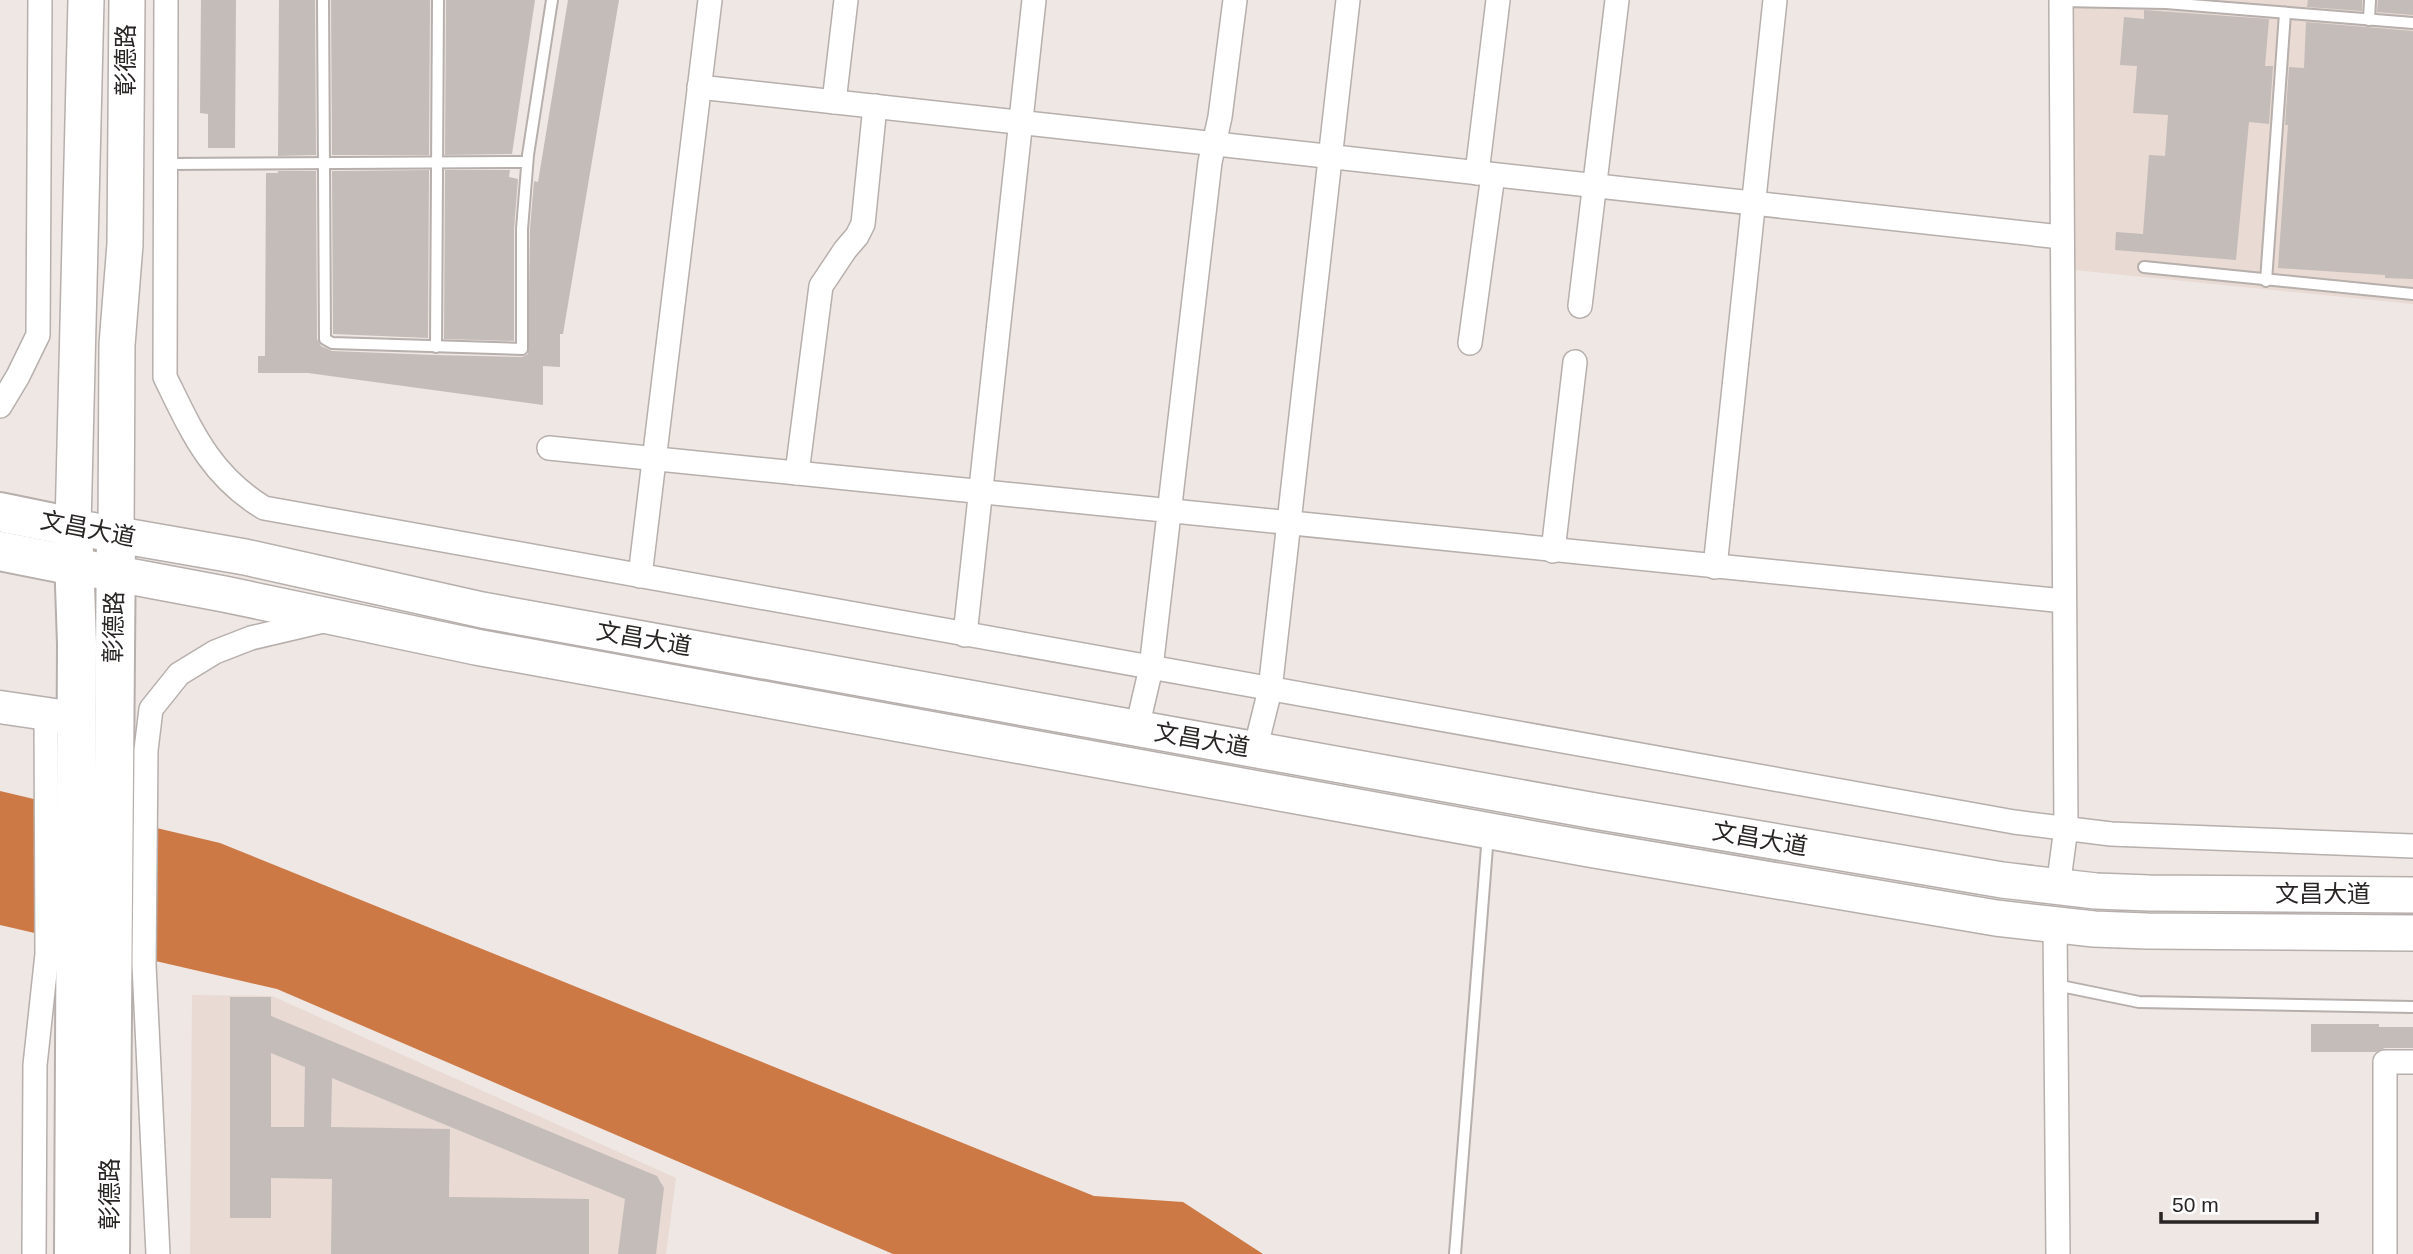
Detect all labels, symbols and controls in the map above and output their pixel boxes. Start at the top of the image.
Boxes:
street label: 彰德路 [112,24,139,96]
street label: 文昌大道 [38,506,138,551]
street label: 彰德路 [99,591,128,663]
street label: 文昌大道 [594,617,694,660]
street label: 文昌大道 [1152,718,1252,761]
street label: 文昌大道 [1710,817,1810,860]
street label: 文昌大道 [2275,880,2371,907]
street label: 彰德路 [96,1158,123,1230]
scale bar [2161,1180,2317,1224]
text: 50 m [2172,1193,2219,1216]

